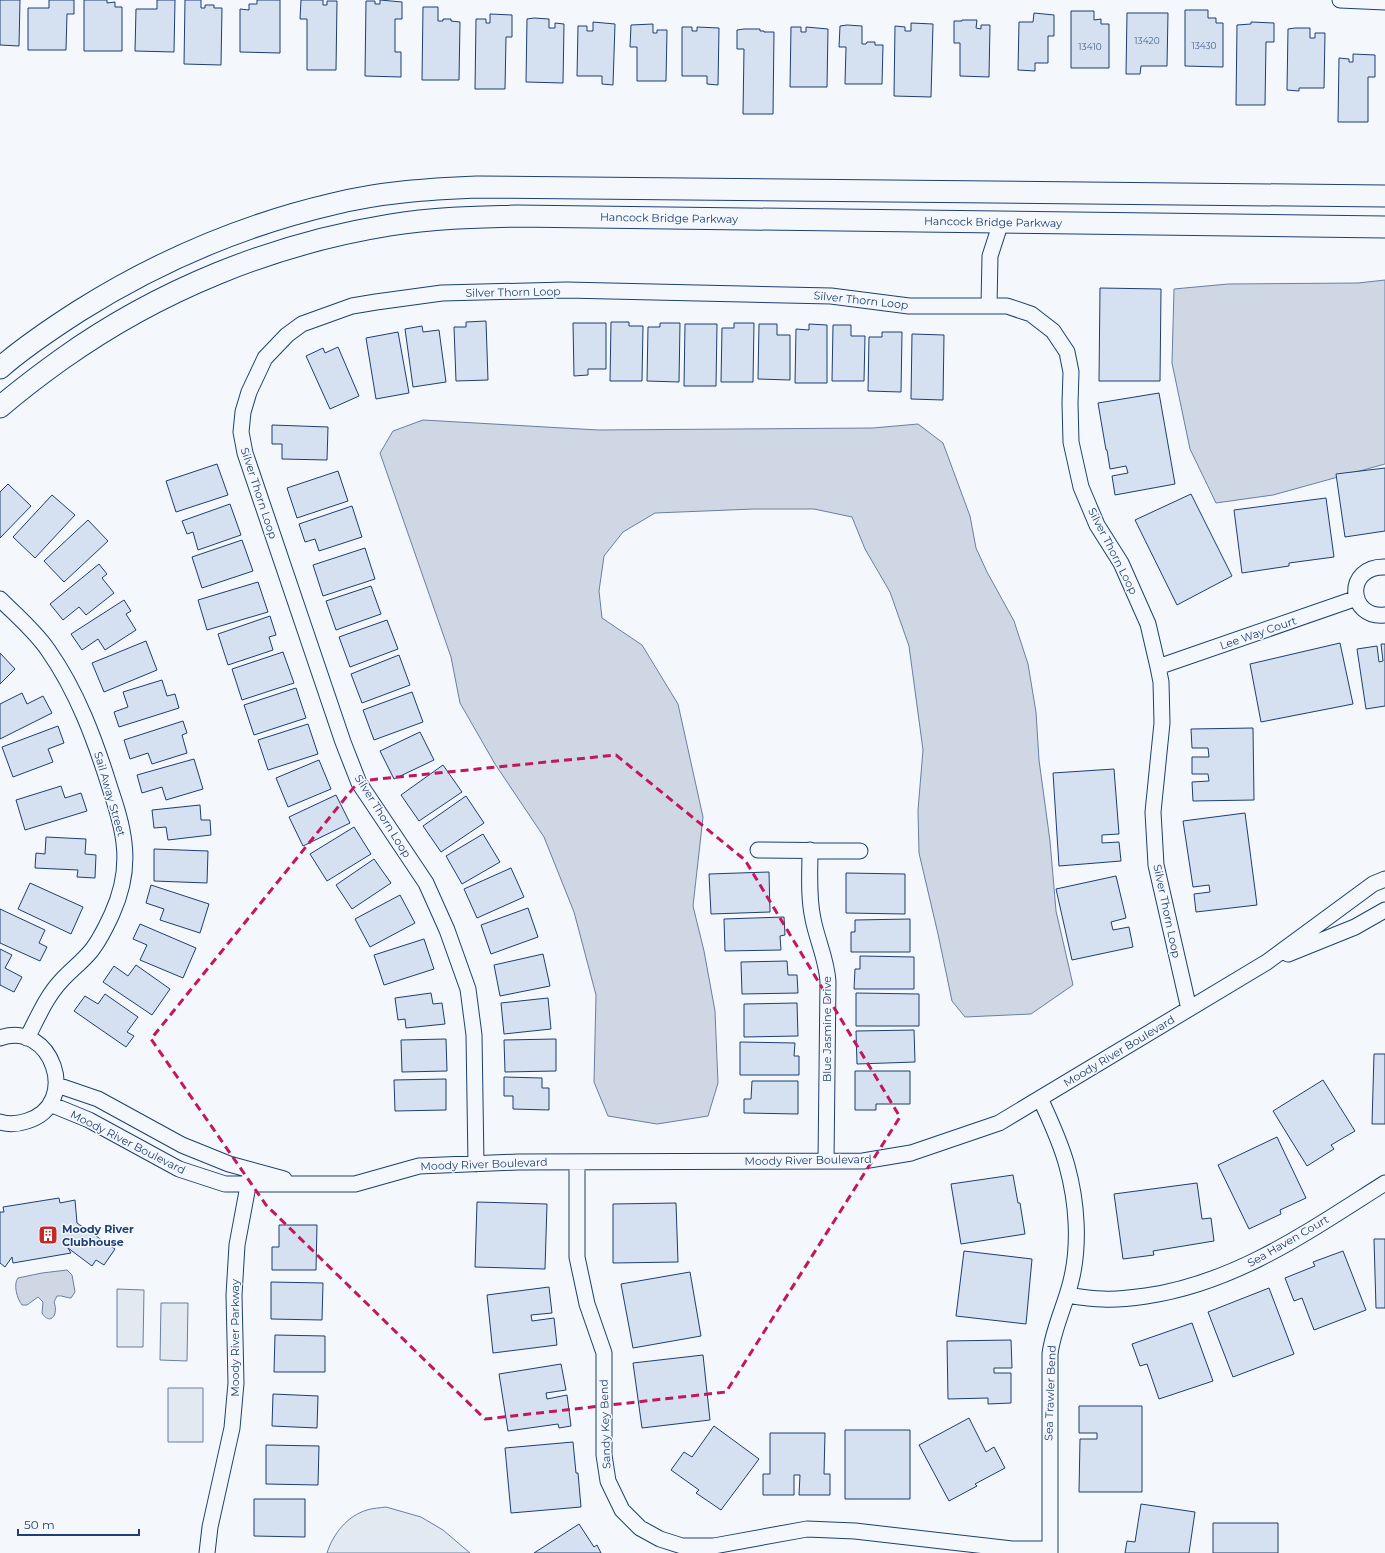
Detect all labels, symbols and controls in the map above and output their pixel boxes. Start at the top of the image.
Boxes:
house number: 13420 [1134,35,1160,46]
house number: 13430 [1191,40,1217,51]
house number: 13410 [1078,41,1102,52]
street label: Hancock Bridge Parkway [600,210,738,226]
street label: Hancock Bridge Parkway [924,214,1062,230]
street label: Silver Thorn Loop [465,284,561,300]
street label: Silver Thorn Loop [813,288,909,312]
street label: Silver Thorn Loop [238,445,280,541]
street label: Silver Thorn Loop [1085,505,1141,597]
street label: Lee Way Court [1218,613,1299,653]
street label: Sail Away Street [91,750,129,838]
street label: Silver Thorn Loop [352,772,414,860]
street label: Silver Thorn Loop [1150,863,1184,959]
street label: Blue Jasmine Drive [820,976,834,1082]
street label: Moody River Boulevard [1061,1012,1177,1090]
street label: Moody River Boulevard [68,1107,188,1177]
street label: Moody River Boulevard [744,1152,872,1168]
street label: Moody River Boulevard [420,1155,548,1173]
street label: Sea Haven Court [1245,1212,1332,1270]
place label: Moody River Clubhouse [62,1222,134,1249]
building icon: Moody River Clubhouse [37,1224,59,1246]
street label: Moody River Parkway [228,1279,242,1397]
street label: Sea Trawler Bend [1041,1345,1059,1441]
street label: Sandy Key Bend [596,1379,614,1469]
scale bar [18,1511,139,1537]
text: 50 m [24,1517,55,1532]

